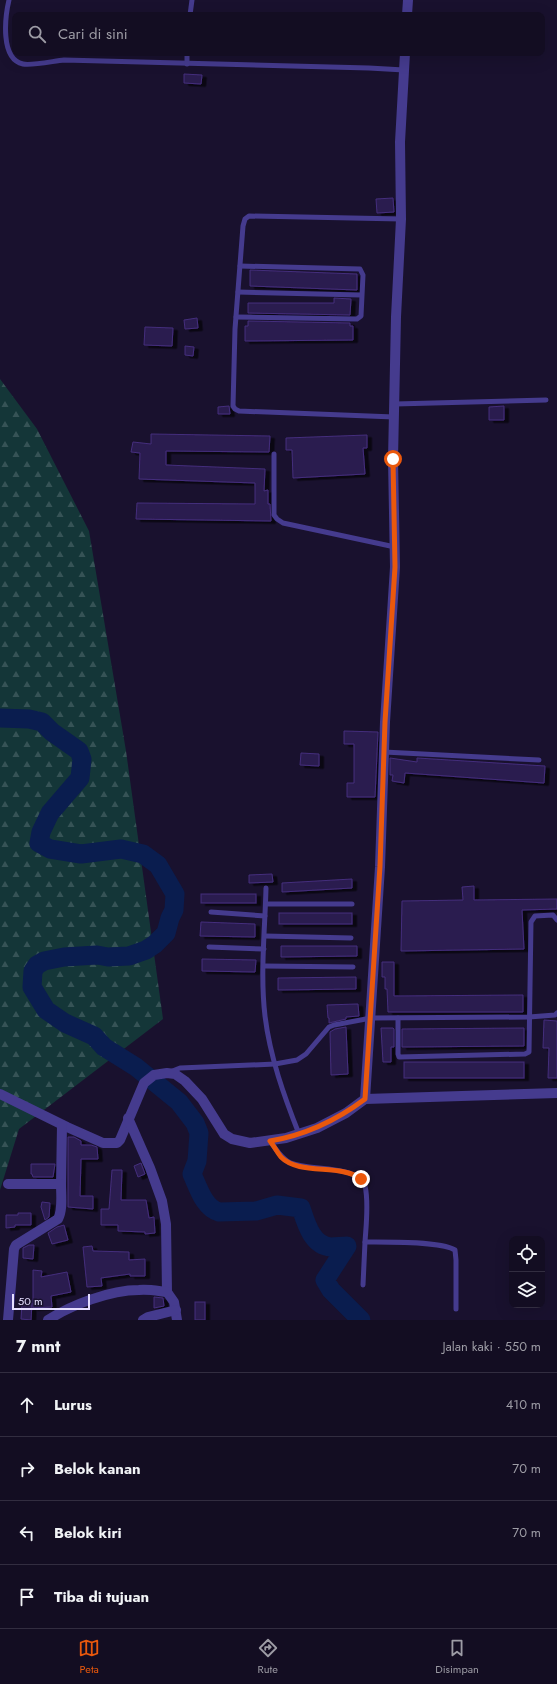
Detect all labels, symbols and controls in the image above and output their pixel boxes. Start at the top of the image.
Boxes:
search box [12,12,545,56]
icon: search [26,23,48,45]
text: Cari di sini [58,23,128,45]
route start [384,450,402,468]
route end [352,1170,370,1188]
map controls [509,1236,545,1308]
button: locate [509,1236,545,1272]
button: layers [509,1272,545,1308]
scale bar [12,1292,90,1311]
text: 50 m [18,1293,43,1309]
text: 7 mnt [16,1334,60,1358]
text: Jalan kaki · 550 m [442,1337,541,1356]
icon: ahead [16,1394,38,1416]
text: Lurus [54,1394,92,1416]
text: 410 m [506,1395,541,1414]
icon: right [16,1458,38,1480]
text: Belok kanan [54,1458,141,1480]
text: 70 m [512,1459,541,1478]
icon: left [16,1522,38,1544]
text: Belok kiri [54,1522,122,1544]
text: 70 m [512,1523,541,1542]
icon: arrive [16,1586,38,1608]
text: Tiba di tujuan [54,1586,149,1608]
tab: Peta [78,1637,100,1677]
tab: Rute [257,1637,279,1677]
tab: Disimpan [435,1637,479,1677]

